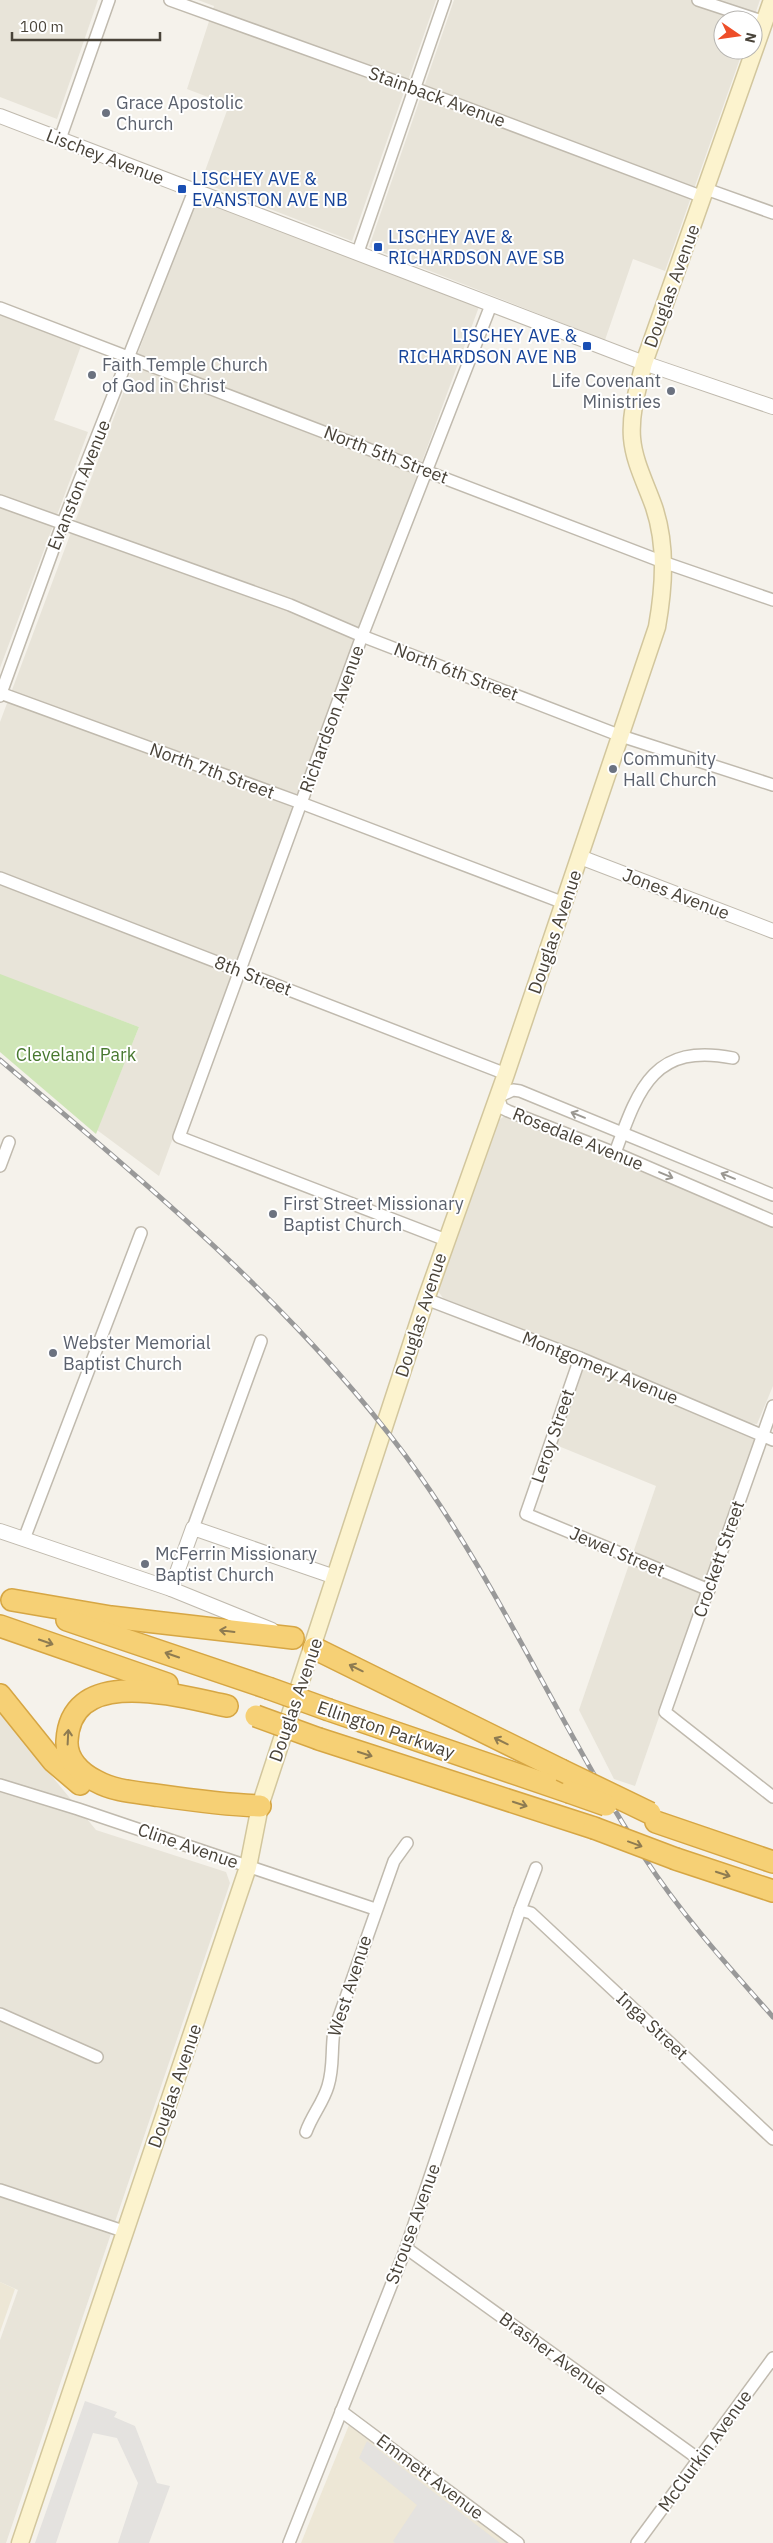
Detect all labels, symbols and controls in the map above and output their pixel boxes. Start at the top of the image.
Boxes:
scale bar [12,10,160,42]
north arrow [713,10,763,60]
text: 100 m [20,17,64,36]
text: N [741,31,761,45]
street label: Stainback Avenue [366,61,509,132]
place label: Grace Apostolic Church [116,91,243,135]
marker: Grace Apostolic Church [100,107,112,119]
street label: Lischey Avenue [43,123,168,190]
place label: LISCHEY AVE & EVANSTON AVE NB [192,167,348,211]
marker: LISCHEY AVE & EVANSTON AVE NB [176,183,188,195]
street label: Douglas Avenue [639,221,705,351]
place label: LISCHEY AVE & RICHARDSON AVE SB [388,225,565,269]
marker: LISCHEY AVE & RICHARDSON AVE SB [372,241,384,253]
place label: LISCHEY AVE & RICHARDSON AVE NB [398,324,577,368]
marker: LISCHEY AVE & RICHARDSON AVE NB [581,340,593,352]
place label: Faith Temple Church of God in Christ [102,353,268,397]
marker: Faith Temple Church of God in Christ [86,369,98,381]
place label: Life Covenant Ministries [552,369,661,413]
marker: Life Covenant Ministries [665,385,677,397]
street label: Evanston Avenue [42,416,115,553]
street label: North 5th Street [321,420,452,489]
street label: North 6th Street [391,637,522,706]
street label: Richardson Avenue [294,642,369,796]
street label: North 7th Street [147,737,278,804]
place label: Community Hall Church [623,747,717,791]
marker: Community Hall Church [607,763,619,775]
street label: Jones Avenue [620,863,733,924]
street label: Douglas Avenue [523,867,587,997]
street label: 8th Street [211,950,295,1001]
park label: Cleveland Park [16,1043,137,1066]
street label: Rosedale Avenue [509,1102,647,1175]
one-way arrow [570,1109,585,1118]
one-way arrow [658,1171,673,1181]
one-way arrow [721,1171,736,1181]
place label: First Street Missionary Baptist Church [283,1192,464,1236]
marker: First Street Missionary Baptist Church [267,1208,279,1220]
street label: Douglas Avenue [390,1250,452,1380]
street label: Montgomery Avenue [519,1326,682,1409]
place label: Webster Memorial Baptist Church [63,1331,211,1375]
marker: Webster Memorial Baptist Church [47,1347,59,1359]
street label: Leroy Street [526,1386,579,1486]
street label: Crockett Street [688,1497,749,1620]
street label: Jewel Street [566,1521,668,1582]
place label: McFerrin Missionary Baptist Church [155,1542,317,1586]
marker: McFerrin Missionary Baptist Church [139,1558,151,1570]
one-way arrow [220,1626,236,1636]
street label: Douglas Avenue [264,1635,328,1765]
one-way arrow [38,1638,53,1647]
one-way arrow [164,1650,180,1660]
one-way arrow [349,1663,364,1672]
street label: Ellington Parkway [314,1695,458,1764]
one-way arrow [64,1729,73,1745]
one-way arrow [494,1735,509,1745]
one-way arrow [357,1750,373,1759]
one-way arrow [512,1800,528,1810]
street label: Cline Avenue [135,1818,242,1874]
one-way arrow [627,1840,642,1849]
one-way arrow [714,1870,730,1880]
street label: West Avenue [322,1932,377,2039]
street label: Inga Street [612,1986,693,2065]
street label: Douglas Avenue [143,2021,207,2151]
street label: Strouse Avenue [380,2160,445,2287]
street label: Brasher Avenue [495,2307,612,2401]
street label: McClurkin Avenue [653,2385,757,2516]
street label: Emmett Avenue [372,2429,489,2525]

